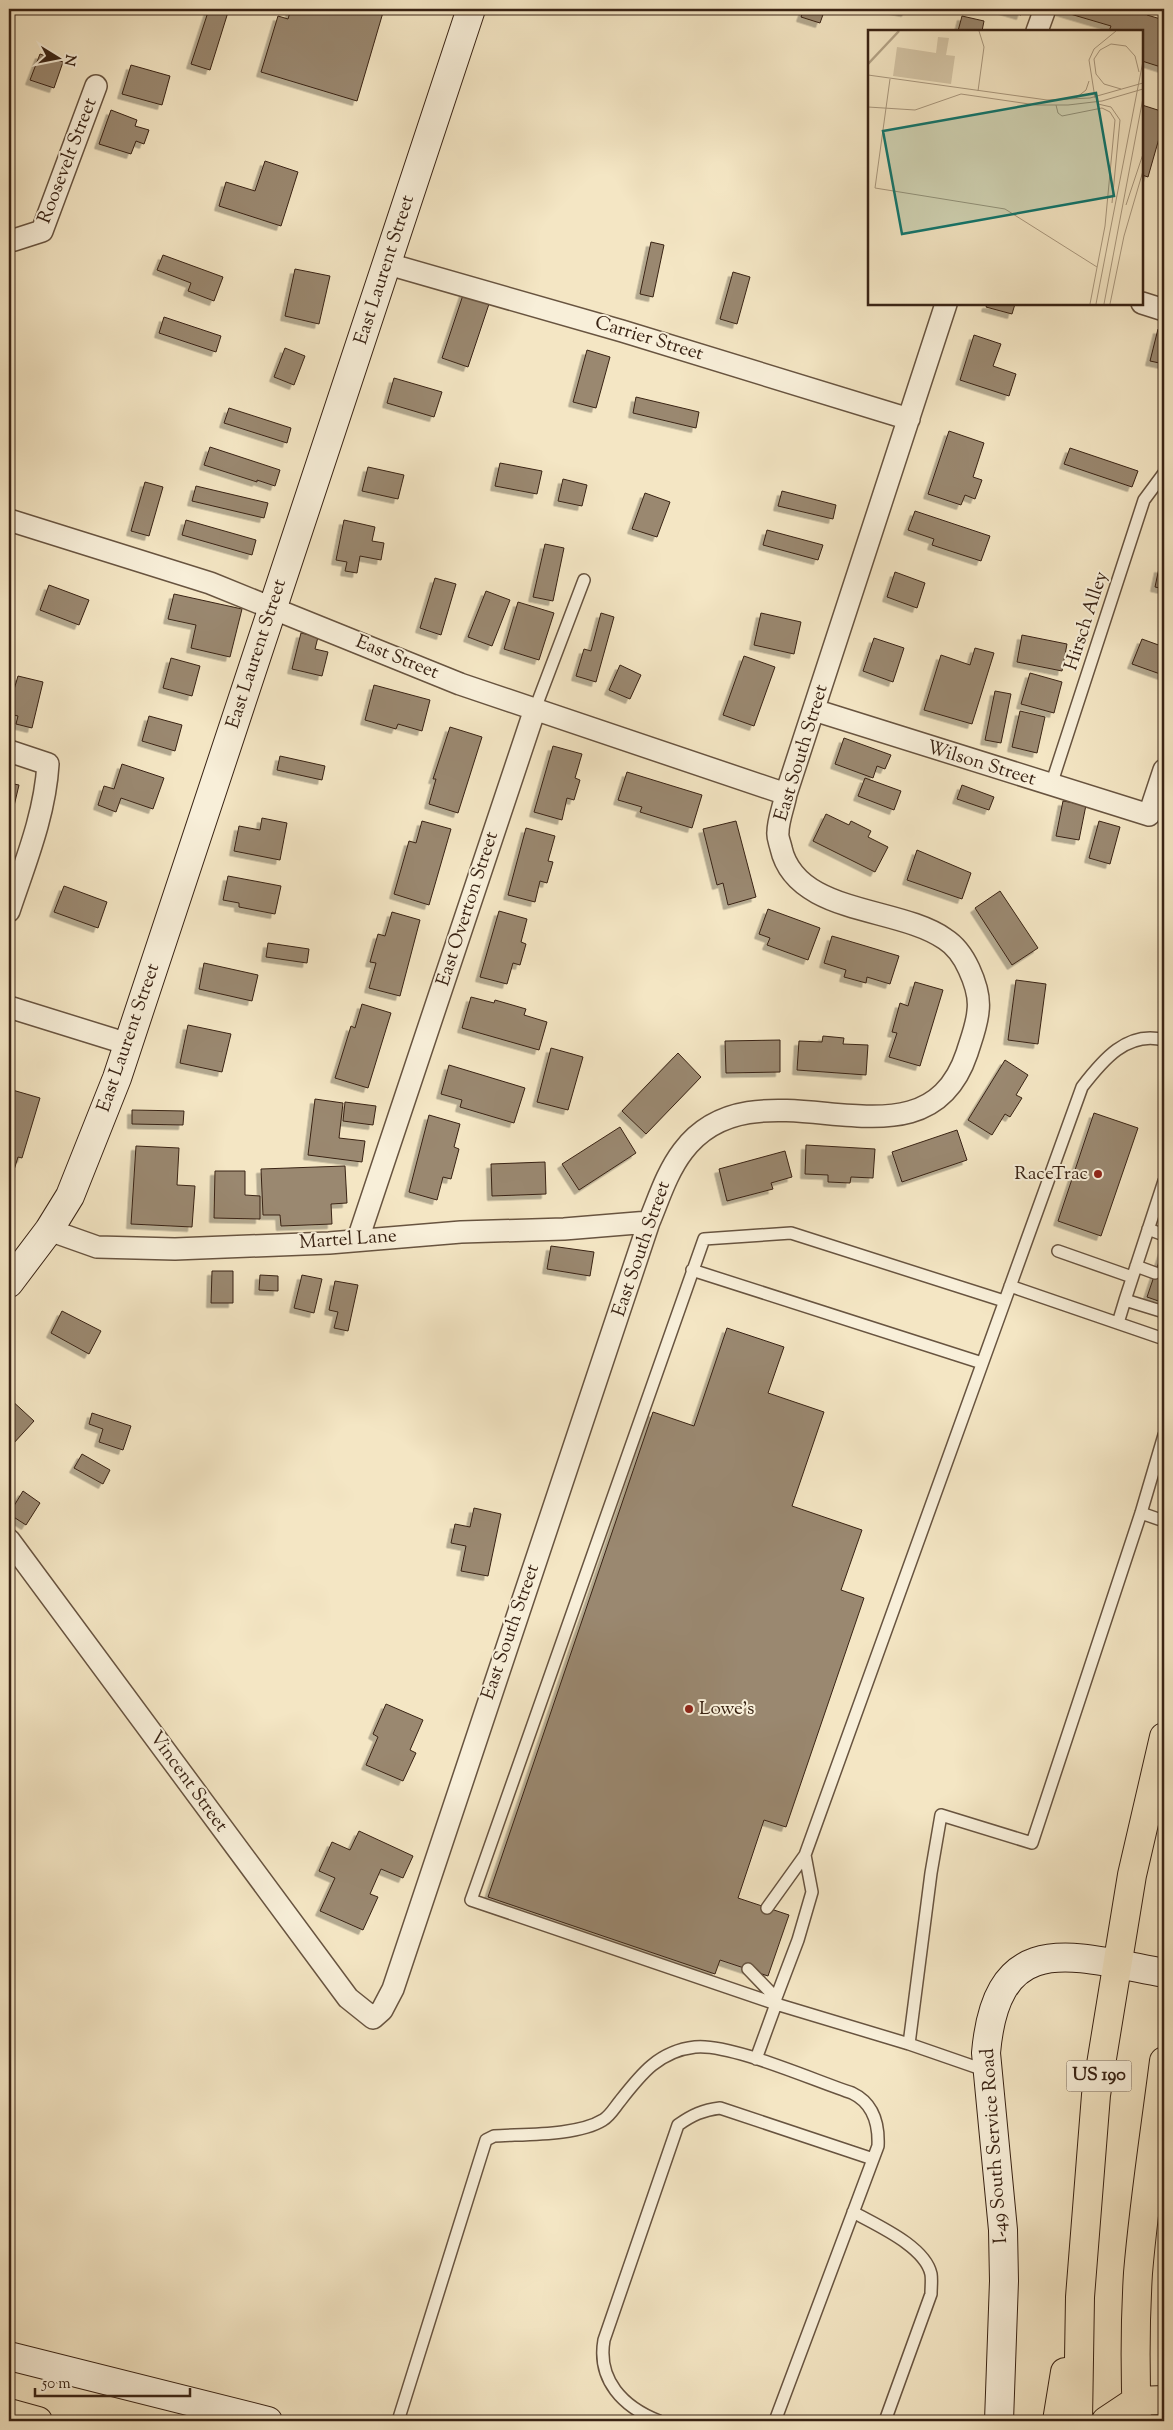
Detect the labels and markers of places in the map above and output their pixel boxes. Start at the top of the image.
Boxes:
place label: RaceTrac [1014,1161,1088,1188]
marker: RaceTrac [1092,1168,1104,1180]
place label: Lowe's [699,1696,754,1723]
marker: Lowe's [683,1703,695,1715]

